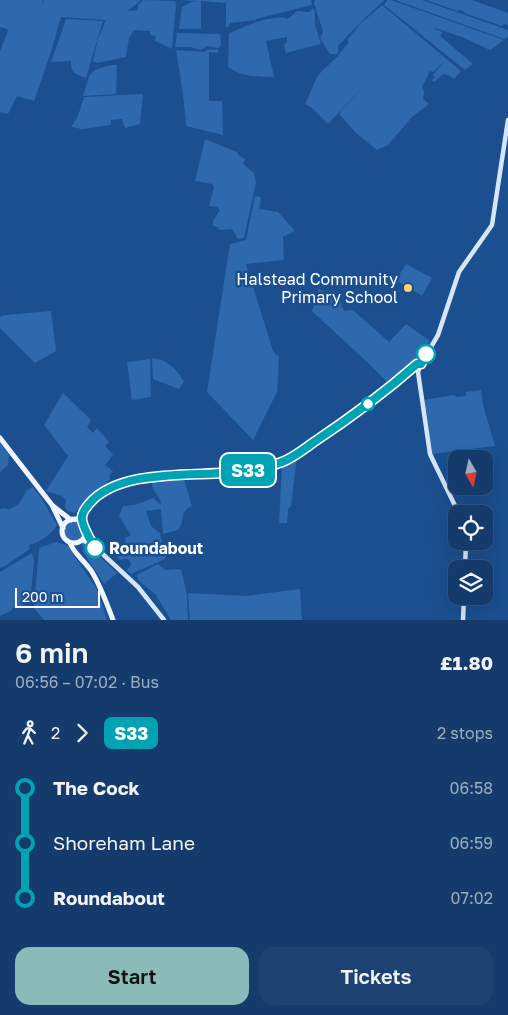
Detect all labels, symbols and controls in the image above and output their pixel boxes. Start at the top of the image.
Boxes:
place label: Halstead Community Primary School [236,269,398,307]
marker: Halstead Community Primary School [402,282,414,294]
unlabelled marker [416,344,436,364]
unlabelled marker [361,397,375,411]
north arrow [448,450,492,495]
map controls [448,450,493,605]
line badge: S33 [219,454,277,486]
text: S33 [231,459,265,481]
button: locate [448,505,493,550]
marker: Roundabout [85,538,105,558]
place label: Roundabout [109,538,203,558]
button: layers [448,560,493,605]
scale bar [15,585,100,608]
text: 200 m [22,588,63,605]
text: 6 min [15,636,89,669]
text: £1.80 [440,651,493,674]
text: 06:56 – 07:02 · Bus [15,672,159,692]
icon: walk [15,719,43,747]
icon: forward [68,719,96,747]
text: S33 [114,722,148,744]
text: 2 [51,723,60,743]
text: 2 stops [437,723,493,743]
text: The Cock [53,776,140,799]
text: 06:58 [450,778,493,798]
text: Shoreham Lane [53,831,195,854]
text: 06:59 [450,833,493,853]
text: Roundabout [53,886,165,909]
text: 07:02 [451,888,493,908]
button: Start [15,947,249,1005]
button: Tickets [259,947,493,1005]

